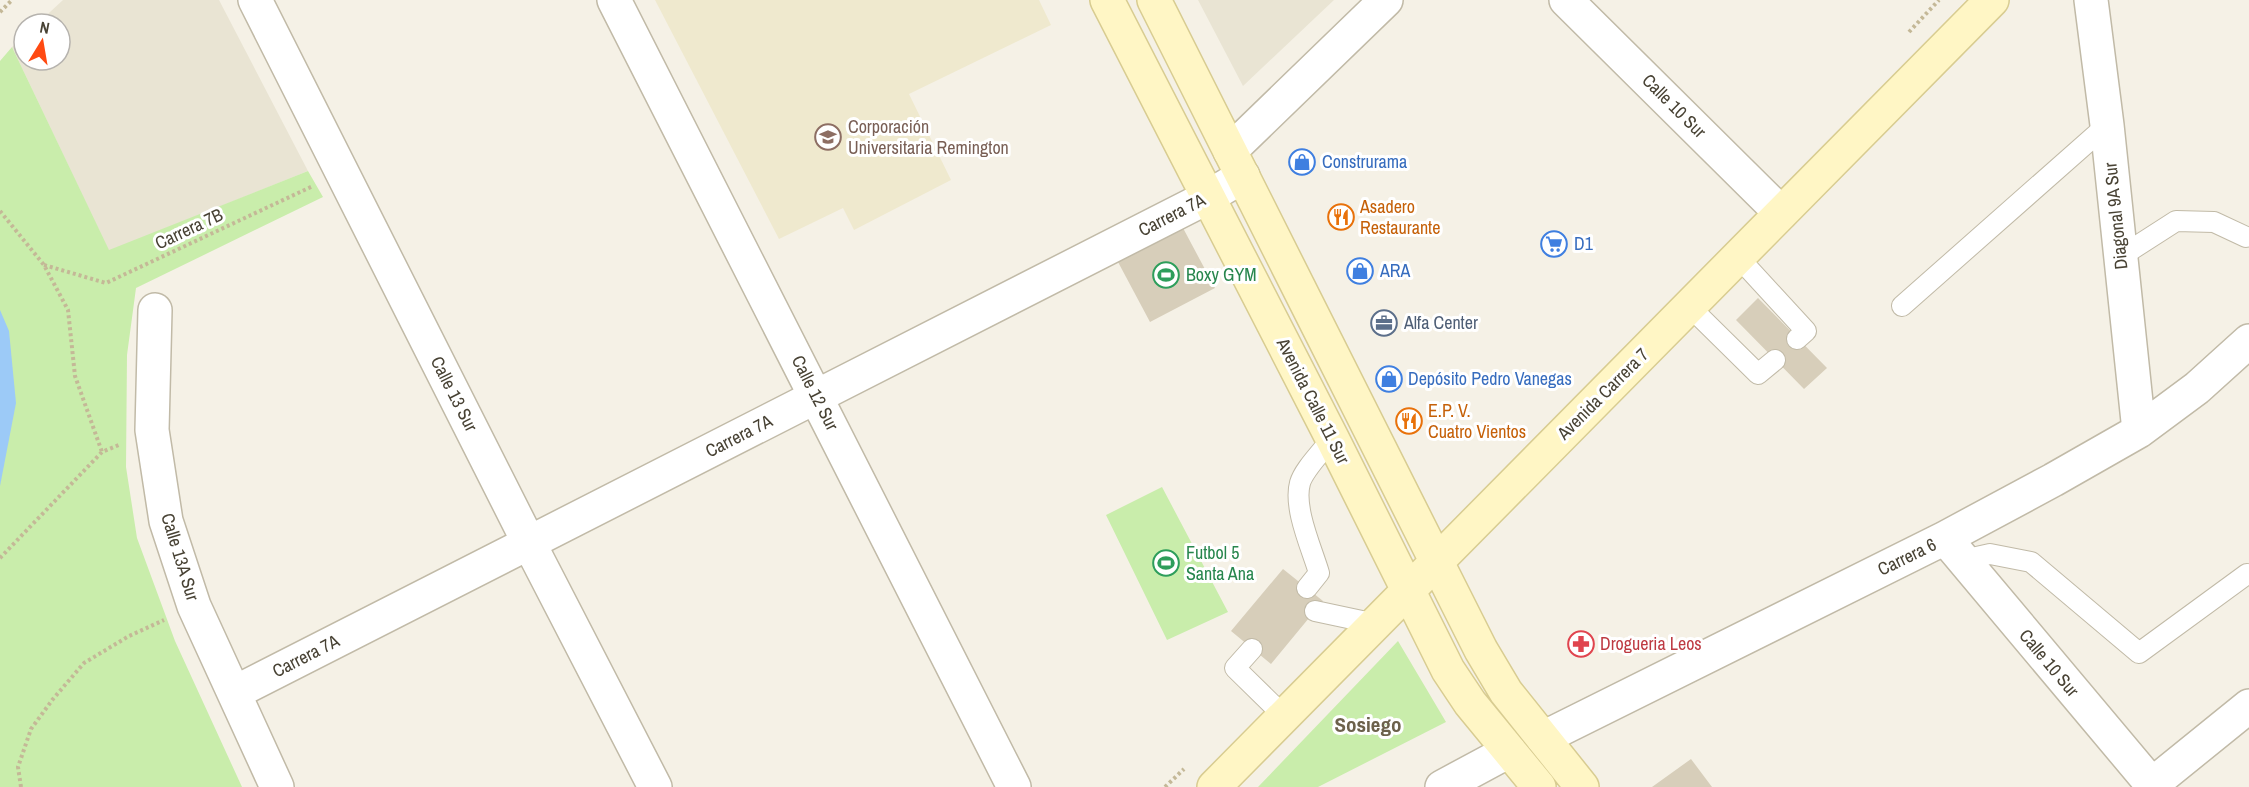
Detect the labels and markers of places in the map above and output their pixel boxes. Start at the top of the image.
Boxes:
place label: Corporación Universitaria Remington [848,114,1009,160]
school or university icon: Corporación Universitaria Remington [813,122,843,152]
shop icon: Construrama [1287,147,1317,177]
place label: Construrama [1322,149,1407,174]
place label: Asadero Restaurante [1359,194,1440,240]
restaurant icon: Asadero Restaurante [1326,202,1356,232]
supermarket icon: D1 [1539,229,1569,259]
place label: D1 [1574,231,1594,256]
shop icon: ARA [1345,256,1375,286]
place label: ARA [1379,258,1411,283]
sports icon: Boxy GYM [1151,260,1181,290]
place label: Boxy GYM [1186,262,1257,287]
office icon: Alfa Center [1369,308,1399,338]
place label: Alfa Center [1403,310,1478,335]
shop icon: Depósito Pedro Vanegas [1374,364,1404,394]
place label: Depósito Pedro Vanegas [1408,366,1572,391]
place label: E.P. V. Cuatro Vientos [1428,398,1526,444]
restaurant icon: E.P. V. Cuatro Vientos [1394,406,1424,436]
place label: Futbol 5 Santa Ana [1186,540,1254,586]
sports icon: Futbol 5 Santa Ana [1151,548,1181,578]
pharmacy icon: Drogueria Leos [1566,629,1596,659]
place label: Drogueria Leos [1600,631,1702,656]

